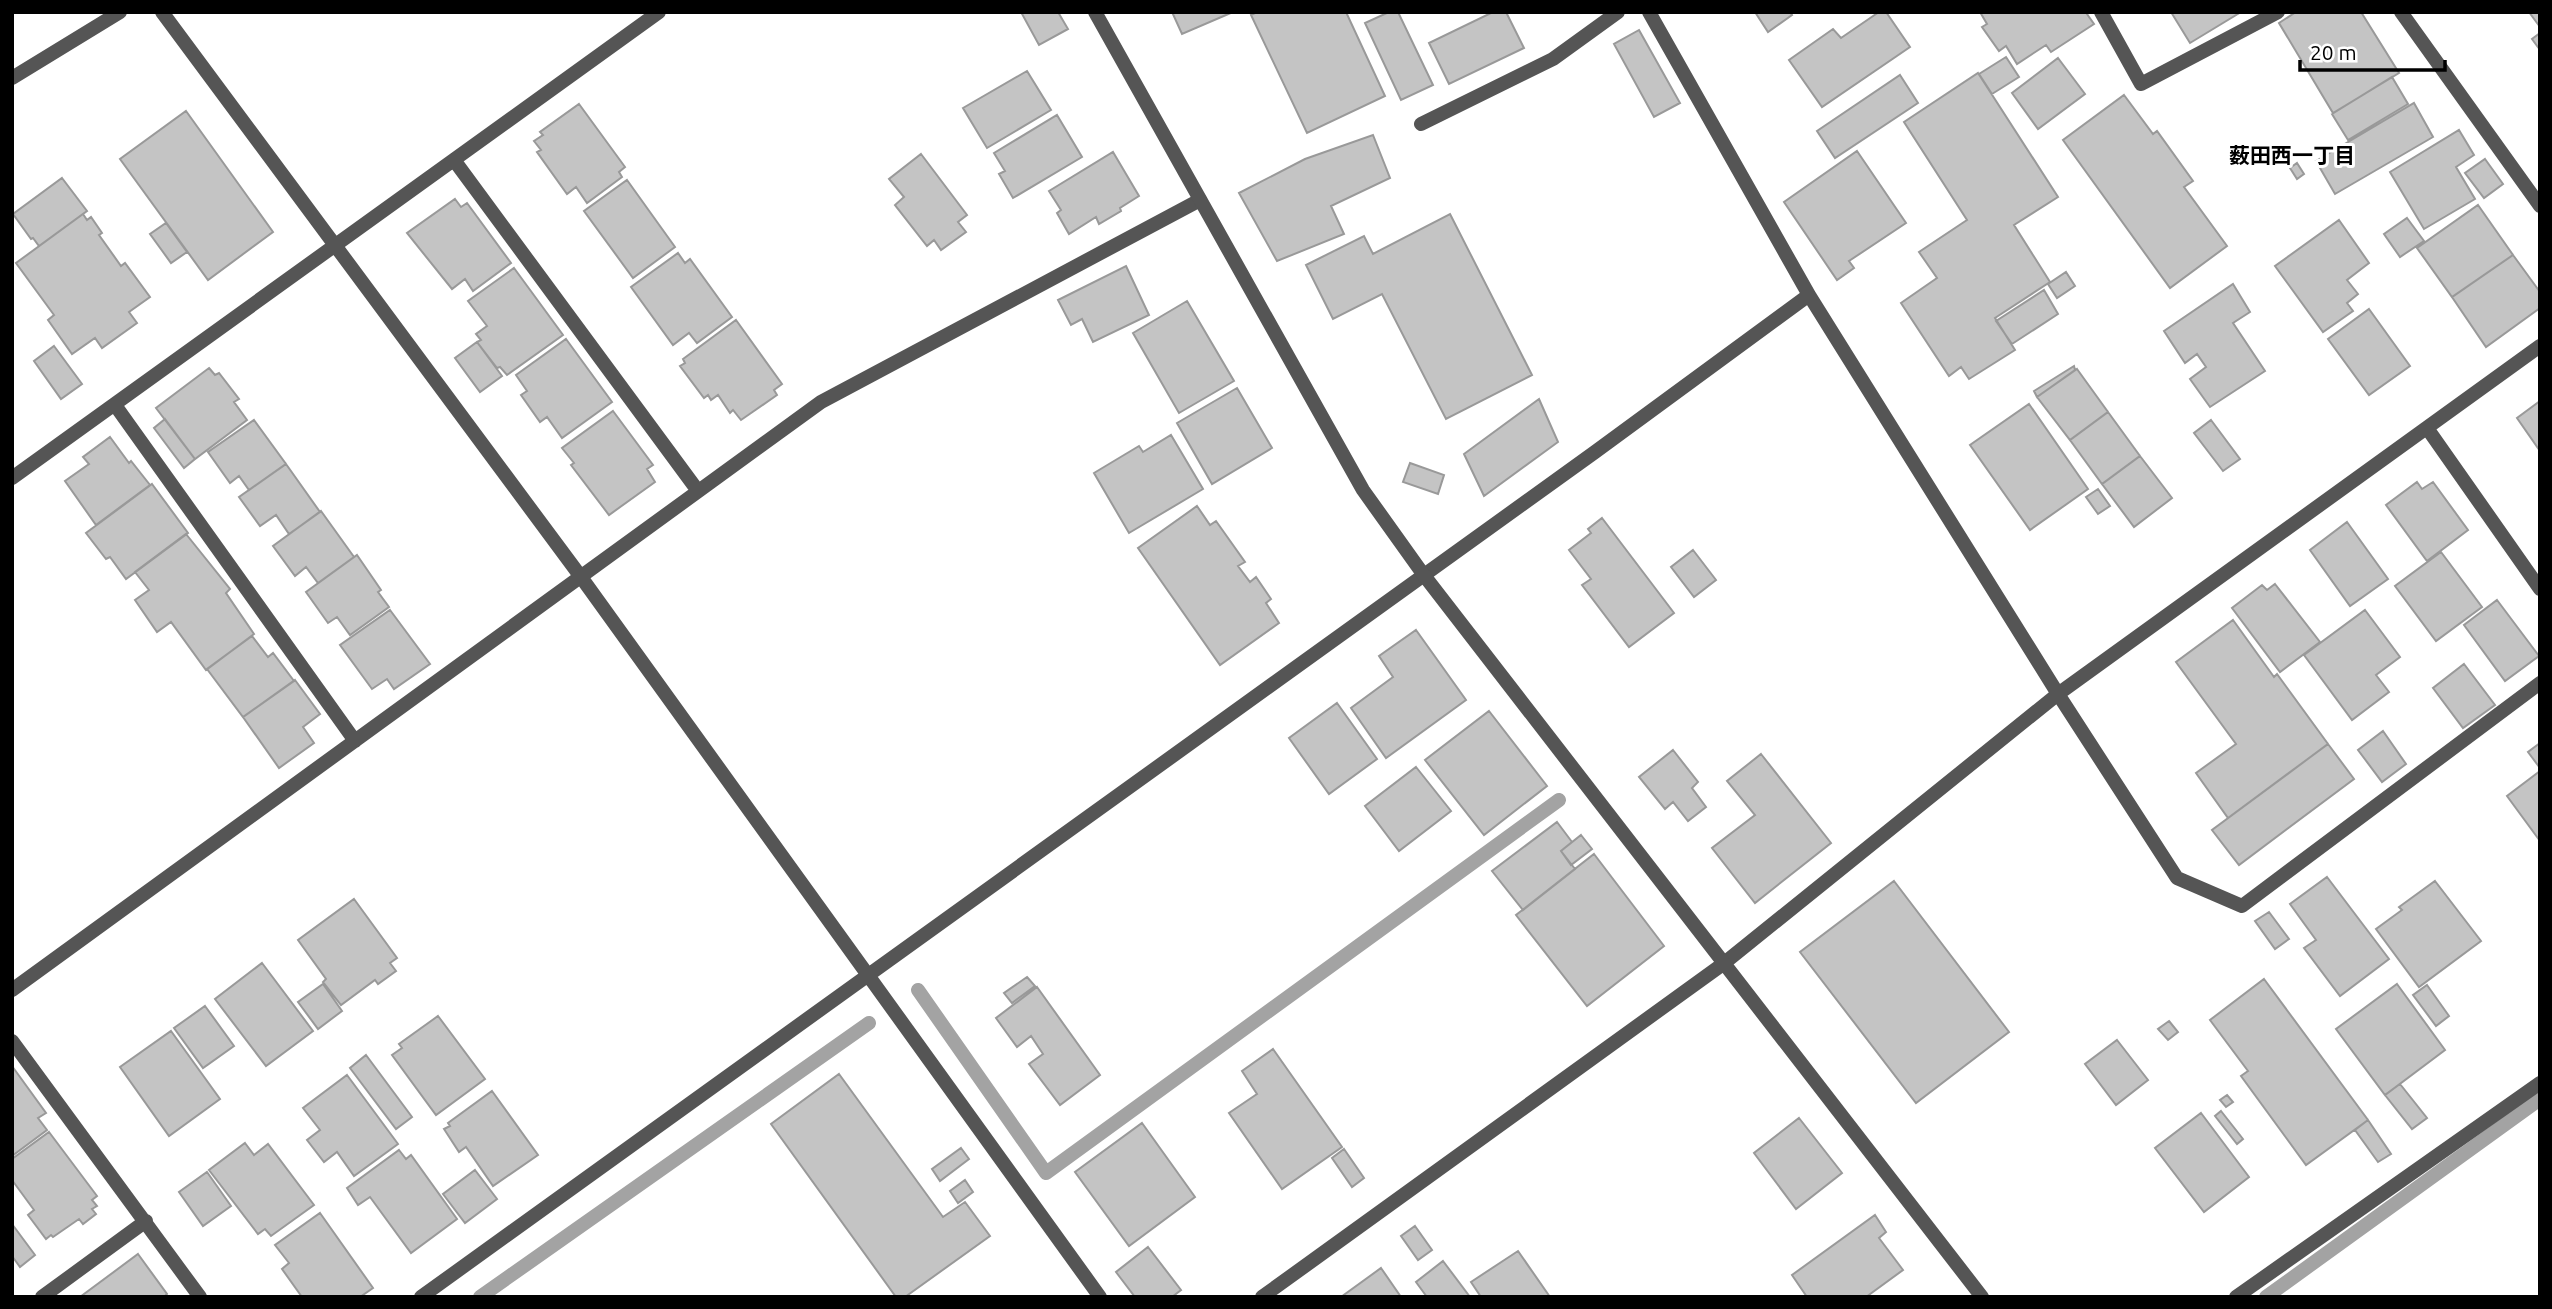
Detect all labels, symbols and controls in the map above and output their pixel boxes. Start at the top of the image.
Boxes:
scale bar [2300,28,2445,72]
text: 20 m [2310,40,2357,64]
district label: 薮田西一丁目 [2229,143,2355,167]

